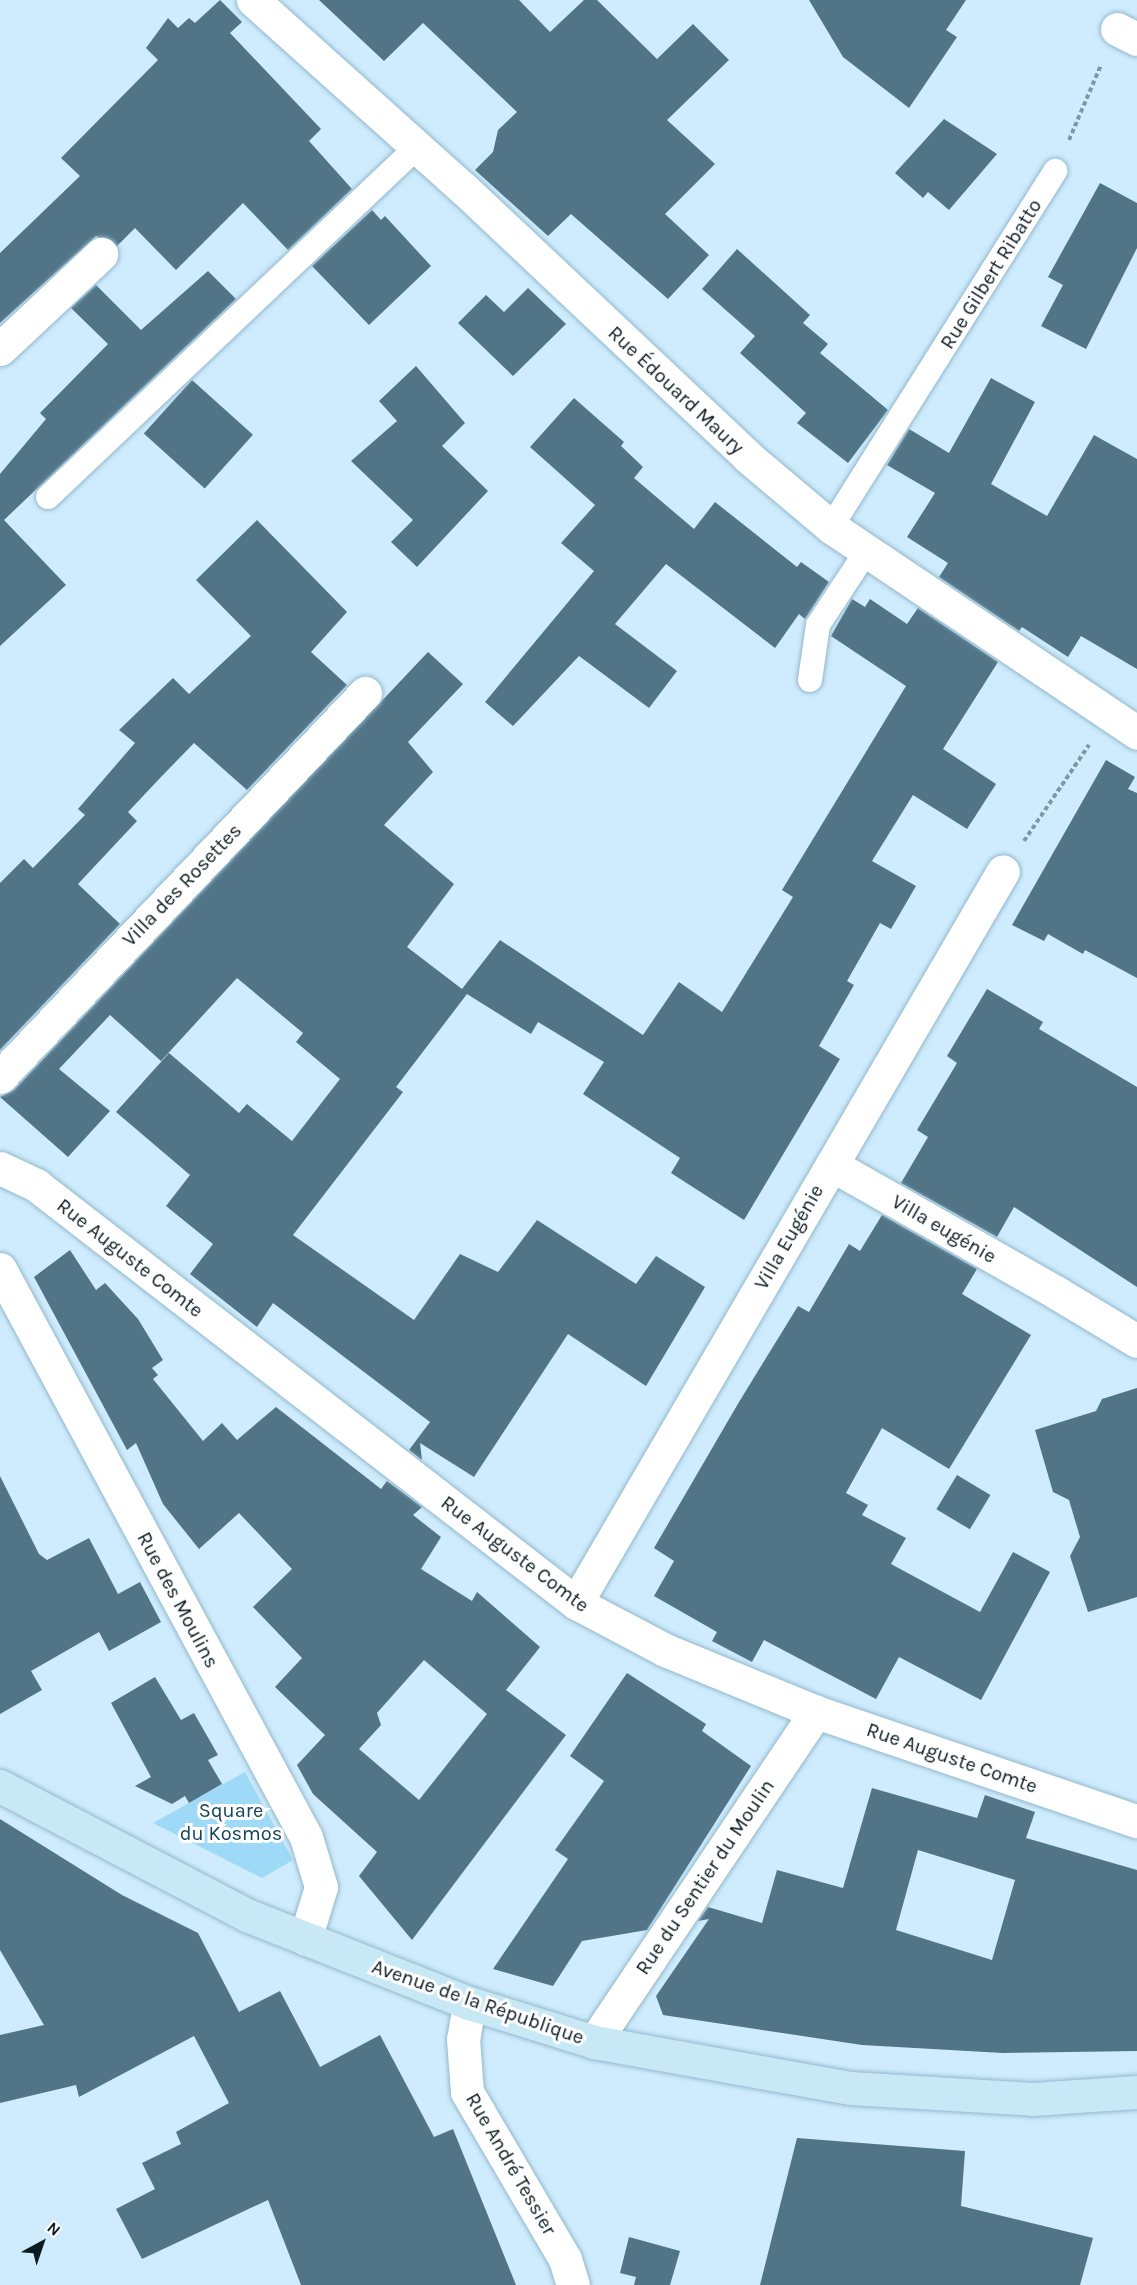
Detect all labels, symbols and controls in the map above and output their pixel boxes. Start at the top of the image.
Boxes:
street label: Rue Gilbert Ribatto [935,195,1047,353]
street label: Rue Édouard Maury [603,321,749,459]
street label: Villa des Rosettes [117,819,247,951]
street label: Villa Eugénie [749,1180,829,1294]
street label: Villa eugénie [888,1190,1000,1268]
street label: Rue Auguste Comte [52,1193,208,1323]
street label: Rue Auguste Comte [436,1491,594,1617]
street label: Rue des Moulins [132,1528,224,1672]
street label: Rue Auguste Comte [863,1717,1041,1799]
street label: Rue du Sentier du Moulin [631,1775,779,1979]
park label: Square du Kosmos [180,1798,282,1845]
street label: Avenue de la République [369,1954,587,2050]
street label: Rue André Tessier [461,2089,561,2239]
north arrow [12,2213,72,2273]
text: N [43,2218,64,2240]

